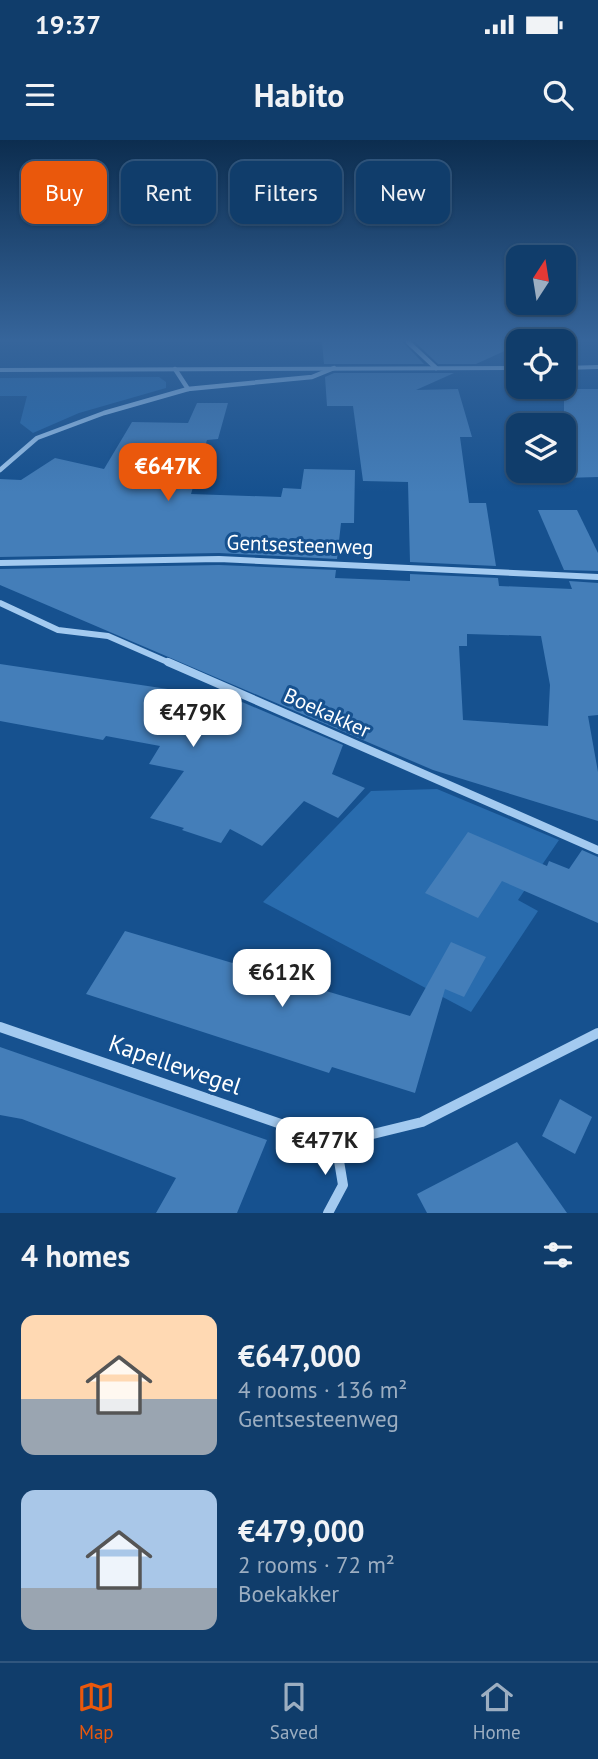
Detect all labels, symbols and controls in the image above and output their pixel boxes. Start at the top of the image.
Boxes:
text: 19:37 [35,8,101,41]
text: Habito [254,74,344,116]
icon: menu [21,76,59,114]
icon: search [539,76,577,114]
chip: Buy [21,161,107,224]
chip: Rent [121,161,216,224]
chip: Filters [230,161,342,224]
chip: New [356,161,450,224]
north arrow [506,245,576,315]
map controls [506,245,576,483]
button: locate [506,329,576,399]
button: layers [506,413,576,483]
pin: €647K [119,444,217,503]
text: €647K [135,451,201,480]
street label: Gentsesteenweg [226,528,374,561]
street label: Boekakker [280,681,375,744]
pin: €479K [144,690,242,749]
text: €479K [160,697,226,726]
pin: €612K [233,950,331,1009]
text: €612K [249,957,315,986]
street label: Kapellewegel [105,1027,246,1102]
pin: €477K [276,1118,374,1177]
text: €477K [292,1125,358,1154]
text: 4 homes [21,1236,130,1275]
icon: filters [539,1236,577,1274]
text: €647,000 [238,1336,361,1375]
icon: home [77,1343,161,1427]
text: 4 rooms · 136 m² [238,1375,407,1404]
text: Gentsesteenweg [238,1404,399,1433]
text: €479,000 [238,1511,365,1550]
icon: home [77,1518,161,1602]
text: 2 rooms · 72 m² [238,1550,395,1579]
text: Boekakker [238,1579,339,1608]
tab: Map [77,1678,115,1744]
tab: Saved [270,1678,318,1744]
tab: Home [473,1678,521,1744]

